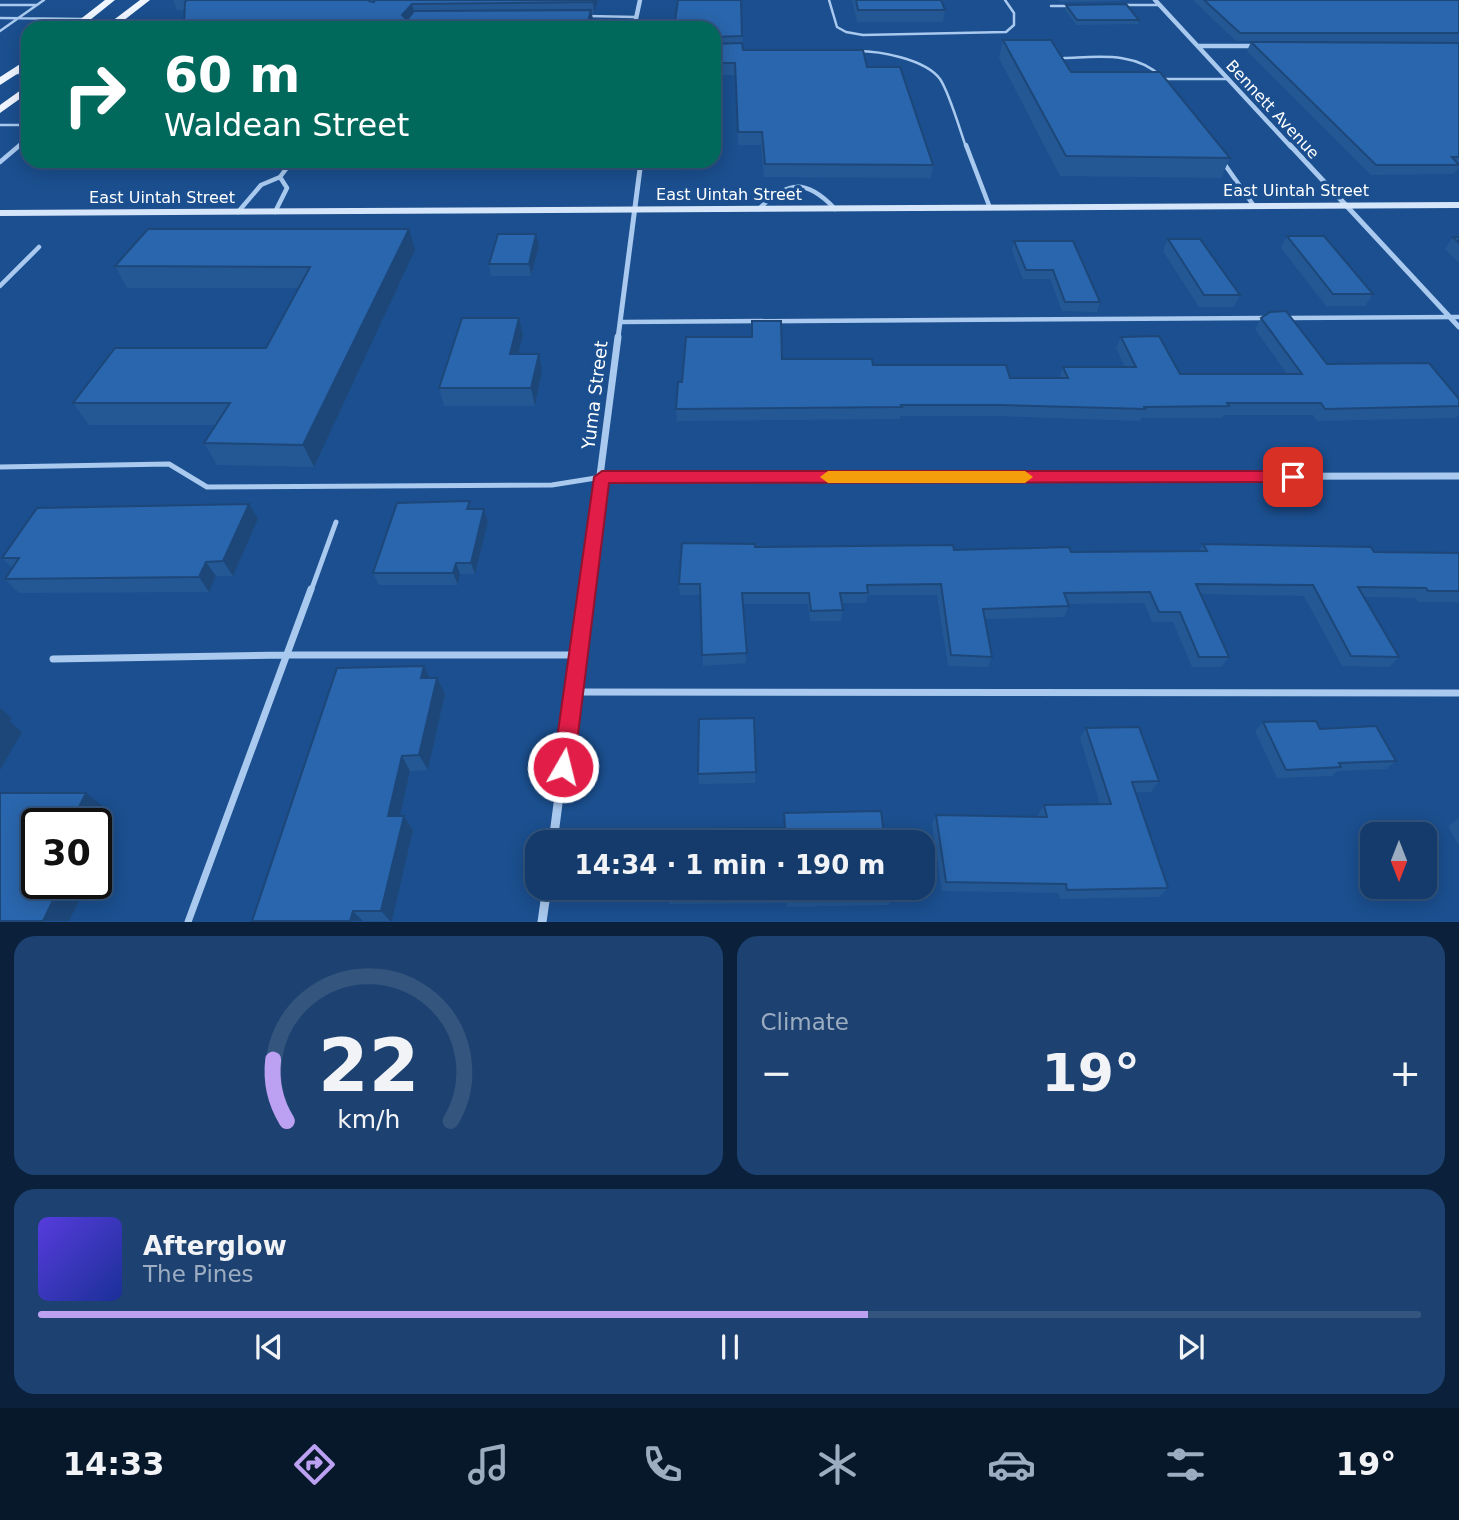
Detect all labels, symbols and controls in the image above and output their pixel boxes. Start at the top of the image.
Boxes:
text: 60 m [164,47,300,104]
icon: right [49,49,140,140]
street label: Bennett Avenue [1222,56,1323,163]
text: Waldean Street [164,106,409,144]
street label: East Uintah Street [1223,181,1369,200]
street label: East Uintah Street [656,185,802,204]
street label: East Uintah Street [89,188,235,207]
street label: Yuma Street [577,339,612,451]
pin [1263,447,1323,507]
icon: arrive [1274,458,1312,496]
position arrow [526,730,600,804]
speed limit sign: 30 [21,808,112,899]
north arrow [1360,822,1437,900]
map controls [1360,822,1437,899]
text: 14:34 · 1 min · 190 m [575,850,885,880]
text: Climate [761,1009,849,1035]
text: 22 [318,1024,419,1109]
text: 19° [1042,1043,1140,1103]
text: − [761,1051,792,1095]
text: + [1389,1051,1421,1095]
text: km/h [337,1105,400,1134]
text: Afterglow [143,1231,287,1261]
text: The Pines [143,1261,254,1287]
icon: previous [250,1328,288,1366]
icon: pause [711,1328,749,1366]
icon: next [1172,1328,1210,1366]
icon: directions [290,1440,339,1489]
icon: music [464,1440,513,1489]
icon: phone [638,1440,687,1489]
icon: climate [813,1440,862,1489]
icon: car [987,1440,1036,1489]
icon: filters [1161,1440,1210,1489]
text: 14:33 [63,1445,165,1483]
text: 19° [1336,1445,1396,1483]

